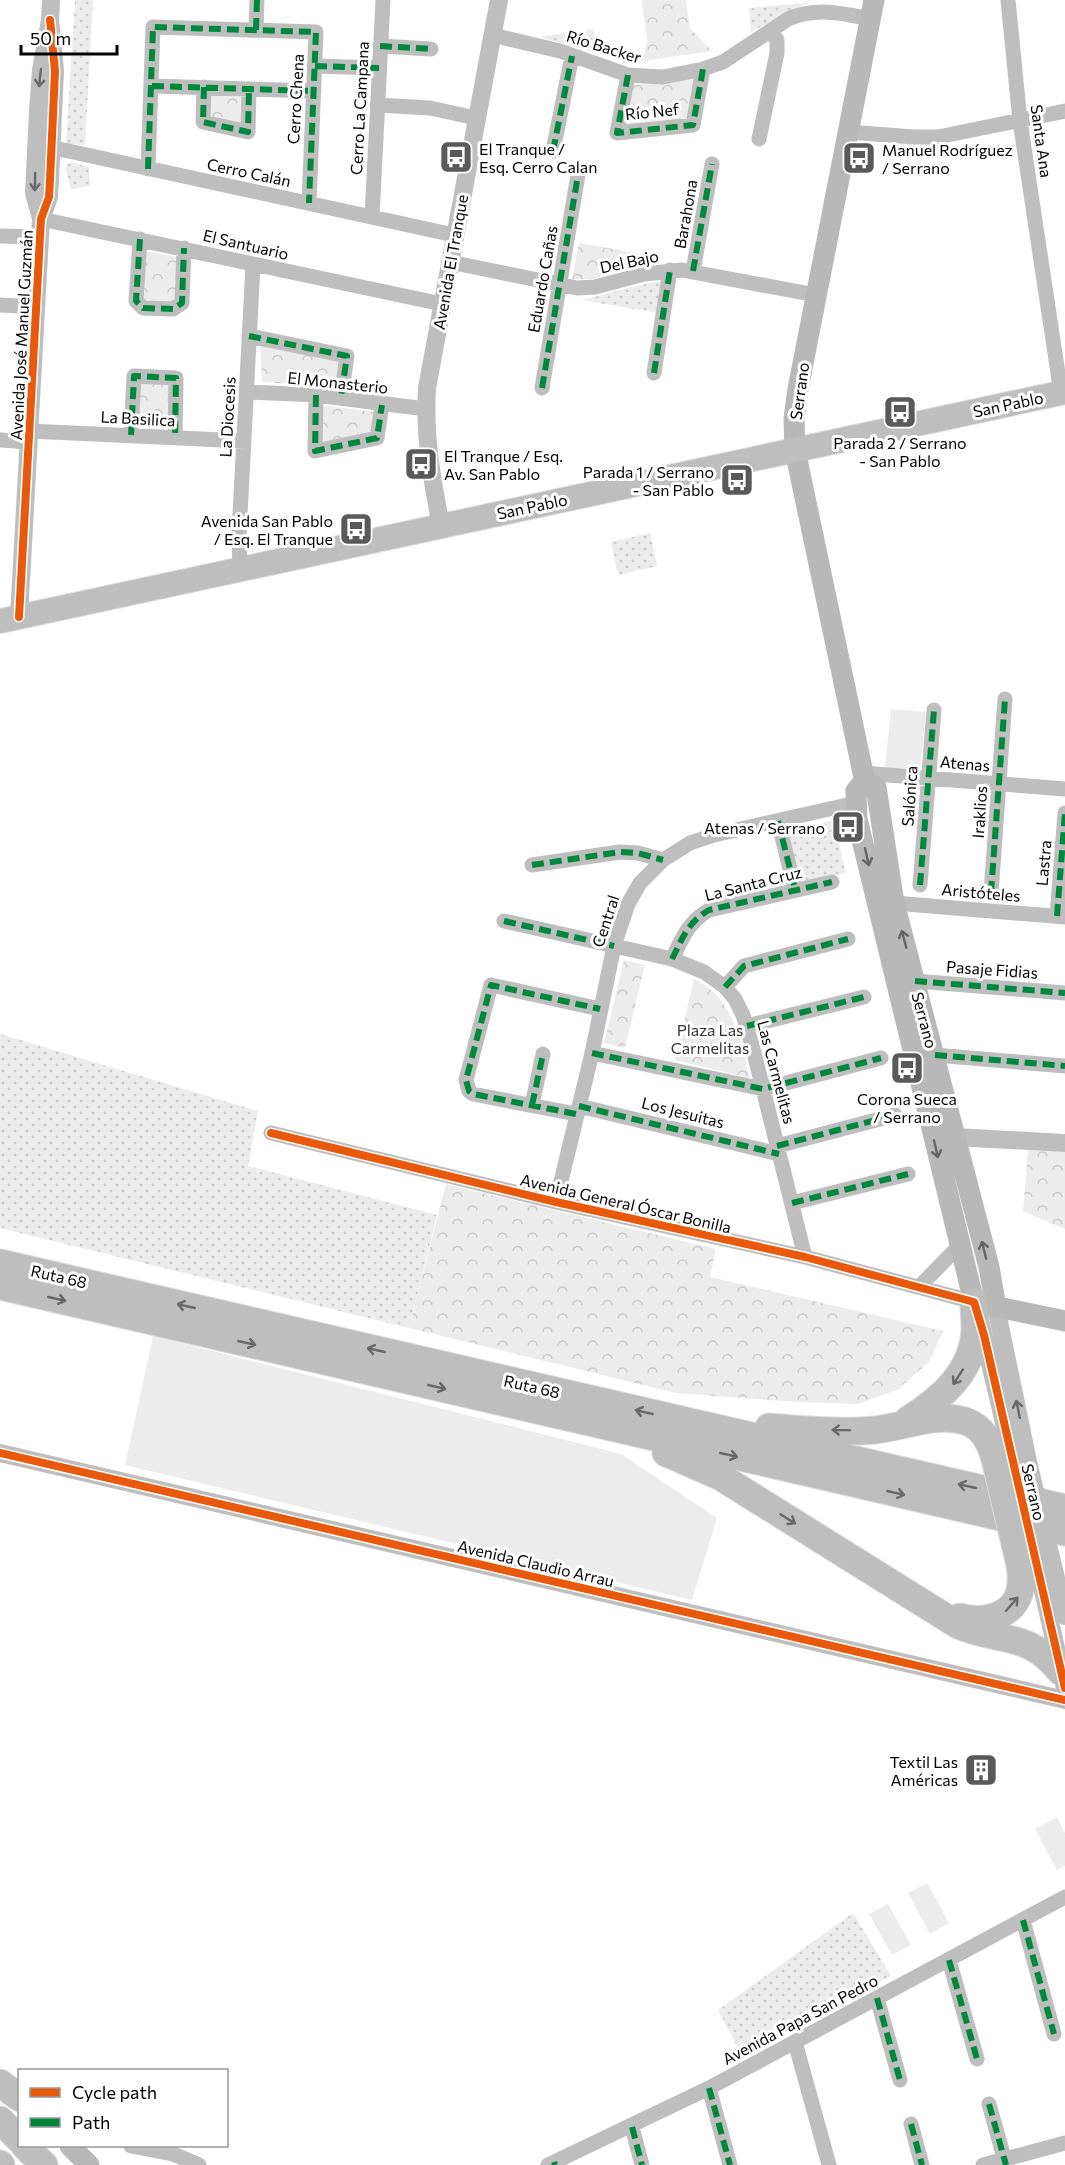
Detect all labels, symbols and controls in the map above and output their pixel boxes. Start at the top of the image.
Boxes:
scale bar [21,18,117,56]
street label: Río Backer [564,26,644,67]
text: 50 m [30,27,71,49]
street label: Cerro La Campana [346,41,372,175]
street label: Cerro Chena [283,53,307,145]
one-way arrow [34,67,45,87]
street label: Río Nef [624,99,681,123]
street label: Santa Ana [1027,103,1057,179]
bus stop icon: El Tranque / Esq. Cerro Calan [438,139,474,175]
place label: El Tranque / Esq. Cerro Calan [479,139,597,176]
bus stop icon: Manuel Rodríguez / Serrano [841,140,877,176]
place label: Manuel Rodríguez / Serrano [882,140,1013,177]
street label: Cerro Calán [205,154,293,190]
one-way arrow [29,171,40,191]
street label: Barahona [670,178,700,250]
street label: Avenida El Tranque [429,193,471,331]
street label: Eduardo Cañas [523,224,561,334]
street label: El Santuario [201,225,291,263]
street label: Avenida José Manuel Guzmán [6,229,36,441]
street label: Del Bajo [598,246,660,276]
street label: Serrano [786,361,812,421]
street label: El Monasterio [287,367,389,397]
street label: La Diocesis [215,376,239,458]
street label: San Pablo [971,387,1045,421]
bus stop icon: Parada 2 / Serrano - San Pablo [882,394,918,430]
street label: La Basilica [100,407,176,429]
place label: Parada 2 / Serrano - San Pablo [833,433,967,470]
bus stop icon: El Tranque / Esq. Av. San Pablo [403,446,439,482]
place label: El Tranque / Esq. Av. San Pablo [444,446,563,483]
place label: Parada 1 / Serrano - San Pablo [583,462,714,499]
bus stop icon: Parada 1 / Serrano - San Pablo [719,462,755,498]
street label: San Pablo [495,489,569,523]
place label: Avenida San Pablo / Esq. El Tranque [201,511,333,548]
bus stop icon: Avenida San Pablo / Esq. El Tranque [338,511,374,547]
street label: Atenas [939,751,991,775]
street label: Salónica [897,765,921,827]
street label: Iraklios [968,785,990,839]
bus stop icon: Atenas / Serrano [830,809,866,845]
place label: Atenas / Serrano [704,818,825,837]
street label: Lastra [1032,839,1054,887]
one-way arrow [861,847,873,866]
street label: La Santa Cruz [702,862,804,904]
street label: Aristóteles [941,879,1021,905]
street label: Central [588,892,622,950]
one-way arrow [898,930,909,949]
street label: Pasaje Fidias [945,956,1039,982]
street label: Serrano [908,990,942,1050]
street label: Las Carmelitas [754,1018,800,1126]
park label: Plaza Las Carmelitas [671,1020,749,1057]
bus stop icon: Corona Sueca / Serrano [889,1050,925,1086]
place label: Corona Sueca / Serrano [857,1089,957,1126]
street label: Los Jesuitas [640,1093,726,1131]
one-way arrow [931,1139,943,1158]
street label: Avenida General Óscar Bonilla [519,1169,733,1237]
one-way arrow [978,1241,990,1260]
street label: Ruta 68 [29,1260,89,1292]
one-way arrow [47,1294,66,1306]
one-way arrow [176,1299,195,1311]
one-way arrow [237,1338,256,1349]
one-way arrow [366,1343,385,1355]
one-way arrow [951,1369,964,1386]
street label: Ruta 68 [502,1370,562,1402]
one-way arrow [427,1382,446,1393]
one-way arrow [1011,1400,1023,1419]
one-way arrow [635,1405,654,1417]
one-way arrow [832,1425,852,1436]
one-way arrow [720,1449,739,1461]
street label: Serrano [1018,1462,1050,1522]
one-way arrow [958,1480,977,1491]
one-way arrow [886,1488,906,1499]
one-way arrow [779,1514,796,1526]
street label: Avenida Claudio Arrau [456,1536,616,1590]
one-way arrow [1004,1597,1018,1613]
place label: Textil Las Américas [889,1752,958,1789]
building icon: Textil Las Américas [963,1752,999,1788]
street label: Avenida Papa San Pedro [719,1970,881,2068]
legend [18,2069,228,2147]
text: Cycle path [72,2081,157,2103]
text: Path [72,2111,110,2133]

